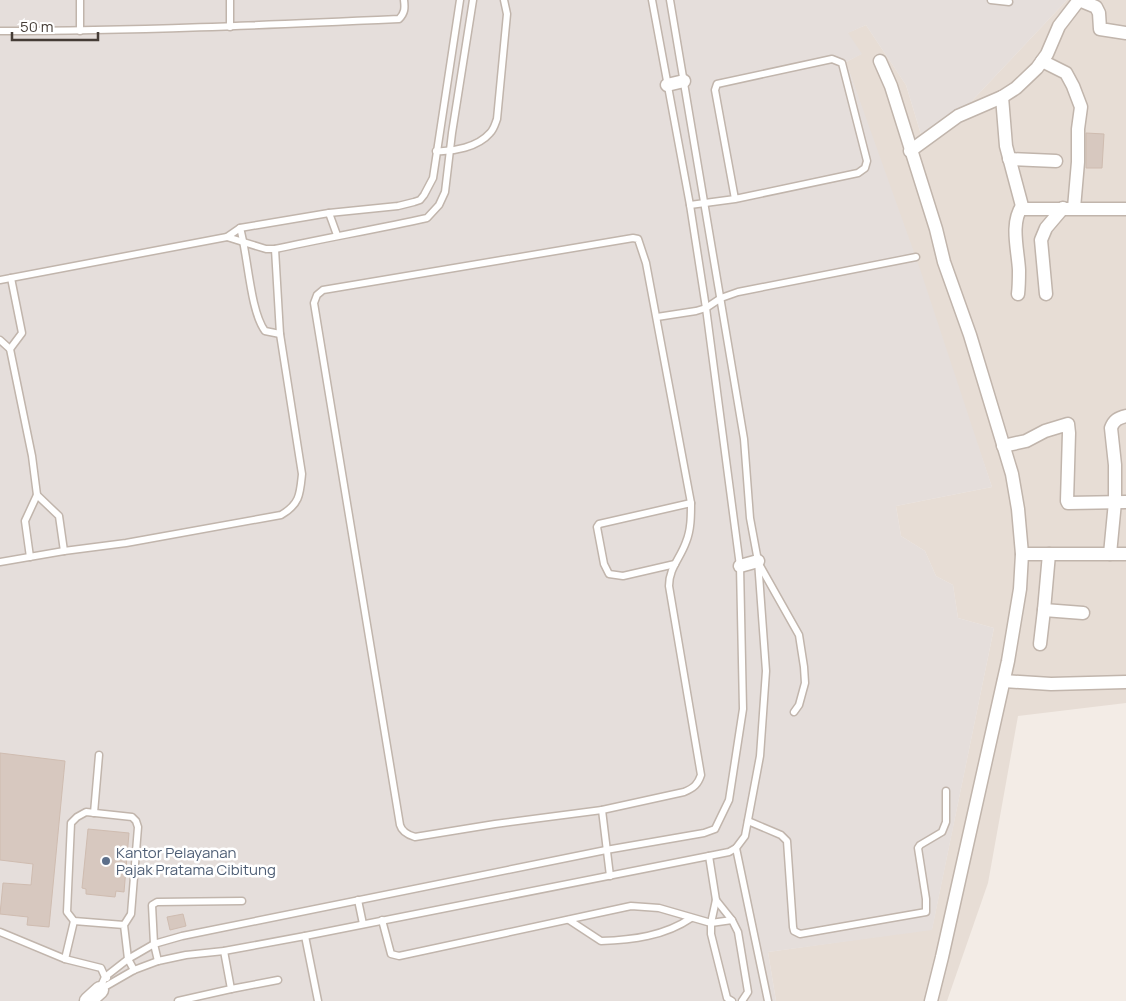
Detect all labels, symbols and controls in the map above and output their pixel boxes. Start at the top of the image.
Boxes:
scale bar [12,10,99,42]
text: 50 m [20,16,54,37]
place label: Kantor Pelayanan Pajak Pratama Cibitung [116,842,276,880]
marker: Kantor Pelayanan Pajak Pratama Cibitung [100,855,112,867]

